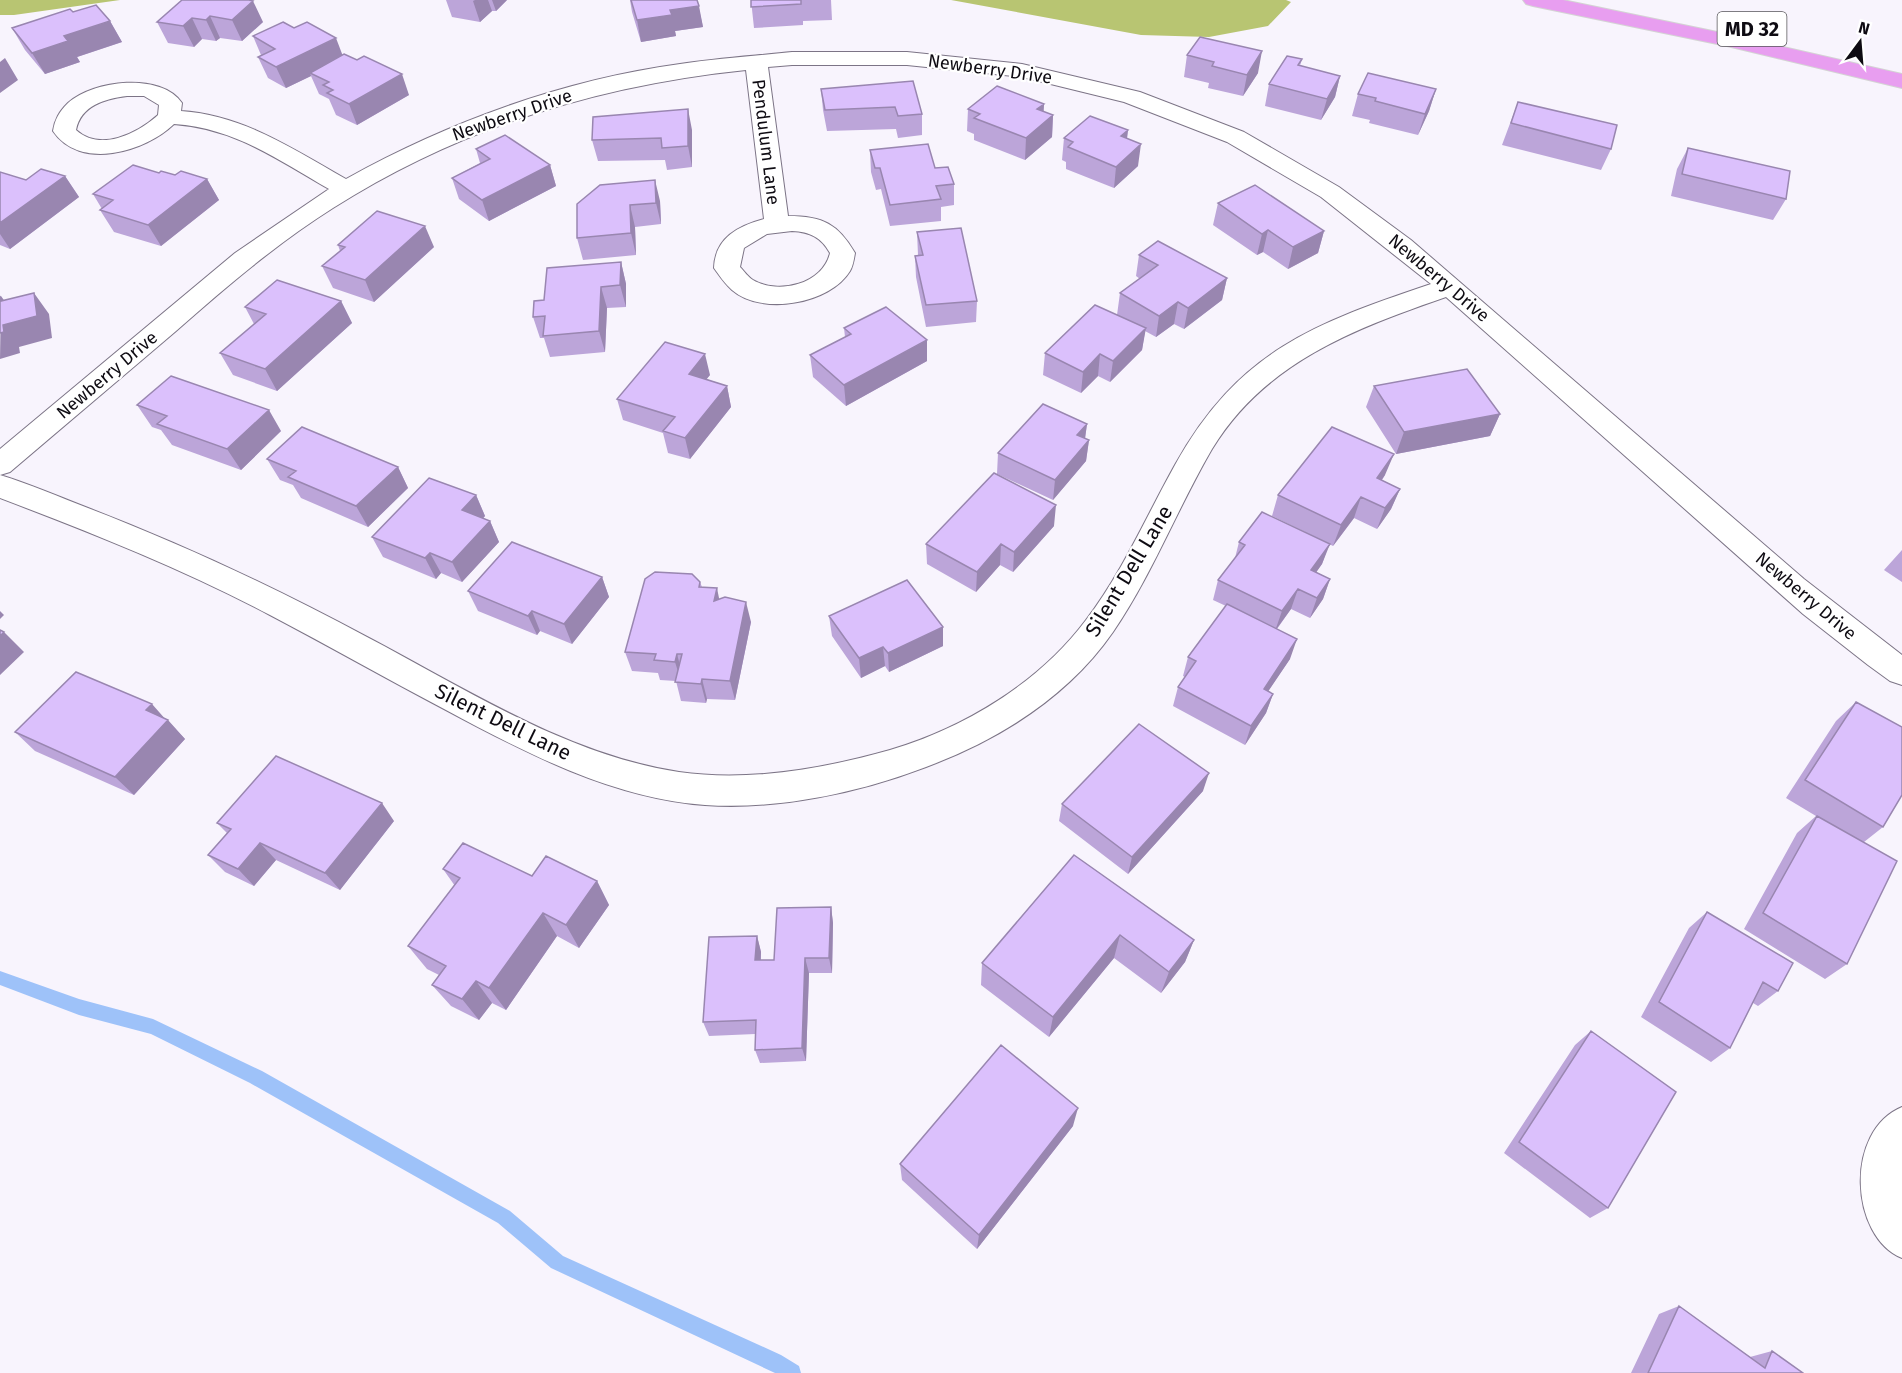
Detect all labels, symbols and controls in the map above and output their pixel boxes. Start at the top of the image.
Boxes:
road number: MD 32 [1718,12,1786,46]
north arrow [1830,12,1890,72]
text: N [1856,17,1872,39]
street label: Newberry Drive [926,49,1054,89]
street label: Pendulum Lane [747,78,785,206]
street label: Newberry Drive [449,84,575,146]
street label: Newberry Drive [1384,229,1494,327]
street label: Newberry Drive [52,326,162,424]
street label: Silent Dell Lane [1080,501,1178,641]
street label: Newberry Drive [1751,547,1861,645]
street label: Silent Dell Lane [431,678,575,766]

